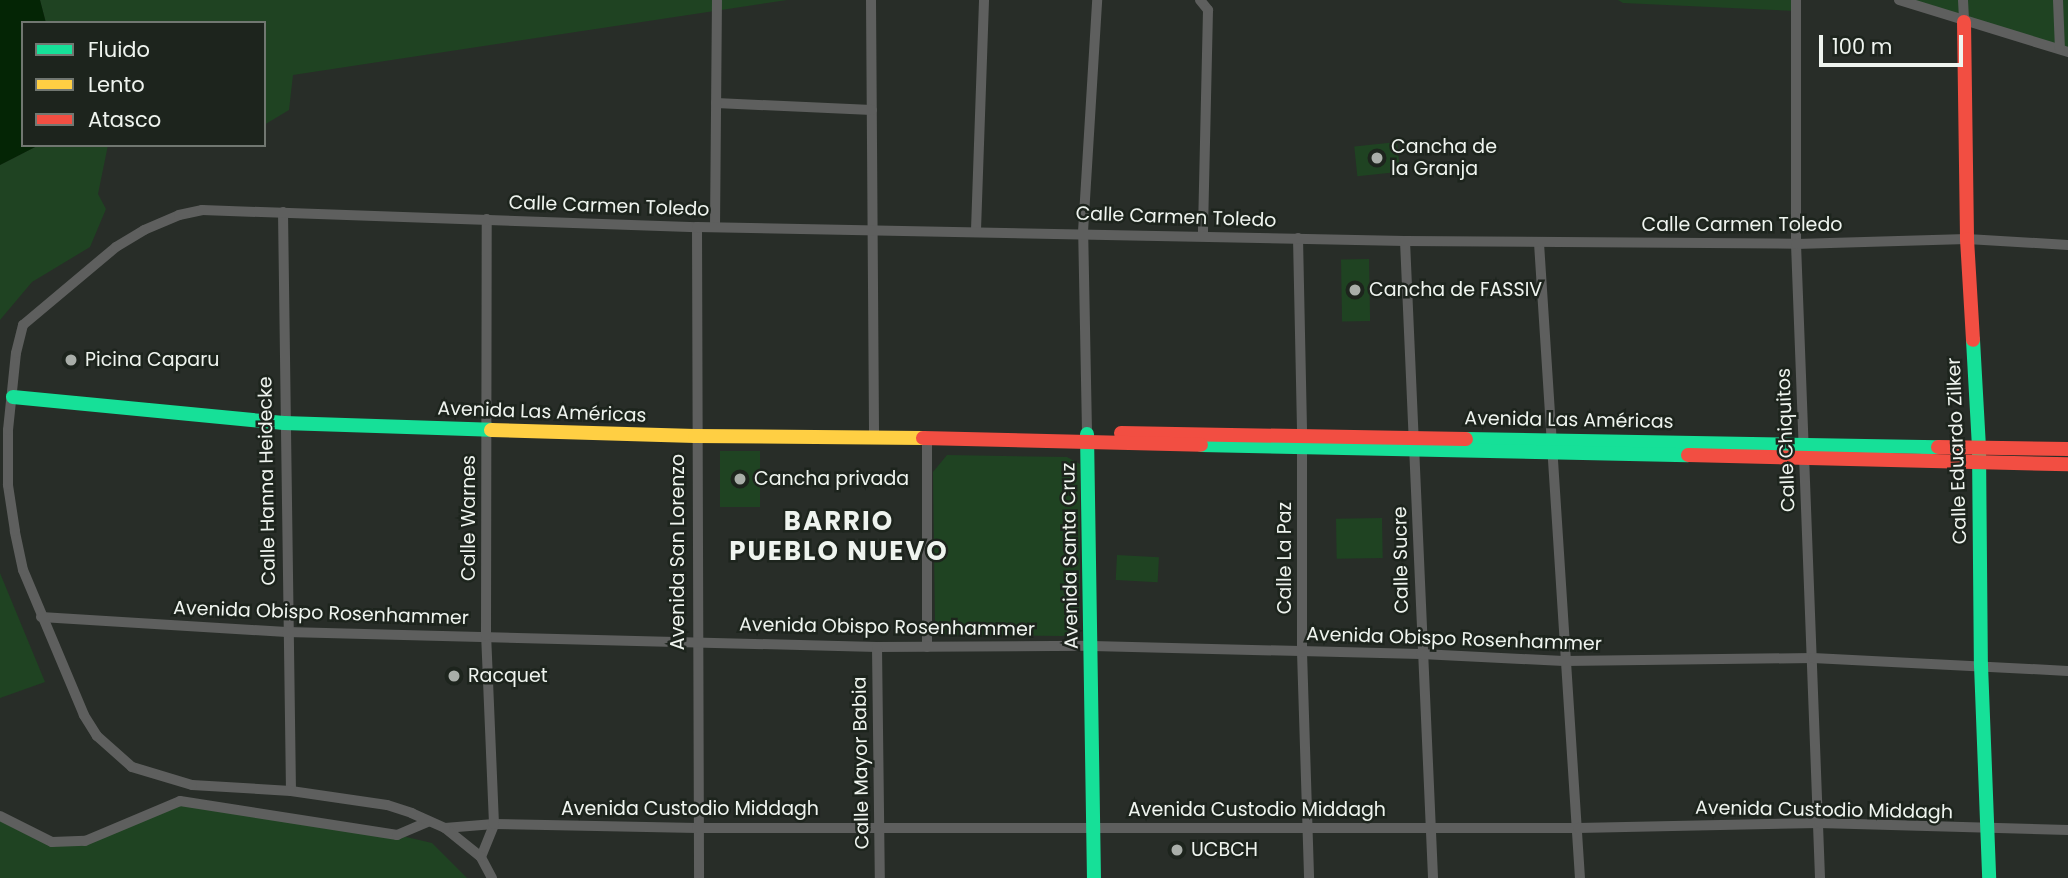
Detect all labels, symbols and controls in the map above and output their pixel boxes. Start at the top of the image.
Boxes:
legend [21,21,266,147]
scale bar [1823,21,1966,65]
text: 100 m [1832,32,1892,61]
text: Fluido [88,35,150,64]
text: Lento [88,70,145,99]
text: Atasco [88,105,161,134]
place label: Cancha de la Granja [1391,136,1497,180]
marker: Cancha de la Granja [1369,150,1385,166]
street label: Calle Carmen Toledo [508,191,710,221]
street label: Calle Carmen Toledo [1075,202,1277,232]
street label: Calle Carmen Toledo [1642,214,1842,236]
place label: Cancha de FASSIV [1369,279,1542,301]
marker: Cancha de FASSIV [1347,282,1363,298]
place label: Picina Caparu [85,349,219,371]
marker: Picina Caparu [63,352,79,368]
street label: Calle Eduardo Zilker [1942,357,1972,545]
street label: Calle Chiquitos [1772,368,1800,512]
street label: Calle Hanna Heidecke [254,376,280,586]
street label: Avenida Las Américas [437,397,647,427]
street label: Avenida Las Américas [1464,407,1674,433]
street label: Avenida San Lorenzo [667,454,689,650]
street label: Calle Warnes [458,455,480,581]
street label: Avenida Santa Cruz [1057,463,1083,649]
place label: Cancha privada [754,468,909,490]
marker: Cancha privada [732,471,748,487]
street label: Calle La Paz [1274,502,1296,614]
district label: BARRIO PUEBLO NUEVO [731,506,947,568]
street label: Calle Sucre [1389,506,1413,614]
street label: Avenida Obispo Rosenhammer [173,596,469,630]
street label: Avenida Obispo Rosenhammer [739,613,1035,641]
street label: Avenida Obispo Rosenhammer [1306,622,1602,656]
place label: Racquet [468,665,548,687]
marker: Racquet [446,668,462,684]
street label: Calle Mayor Babia [848,676,874,850]
street label: Avenida Custodio Middagh [1695,796,1953,824]
street label: Avenida Custodio Middagh [561,798,819,820]
street label: Avenida Custodio Middagh [1128,799,1386,821]
place label: UCBCH [1191,839,1258,861]
marker: UCBCH [1169,842,1185,858]

